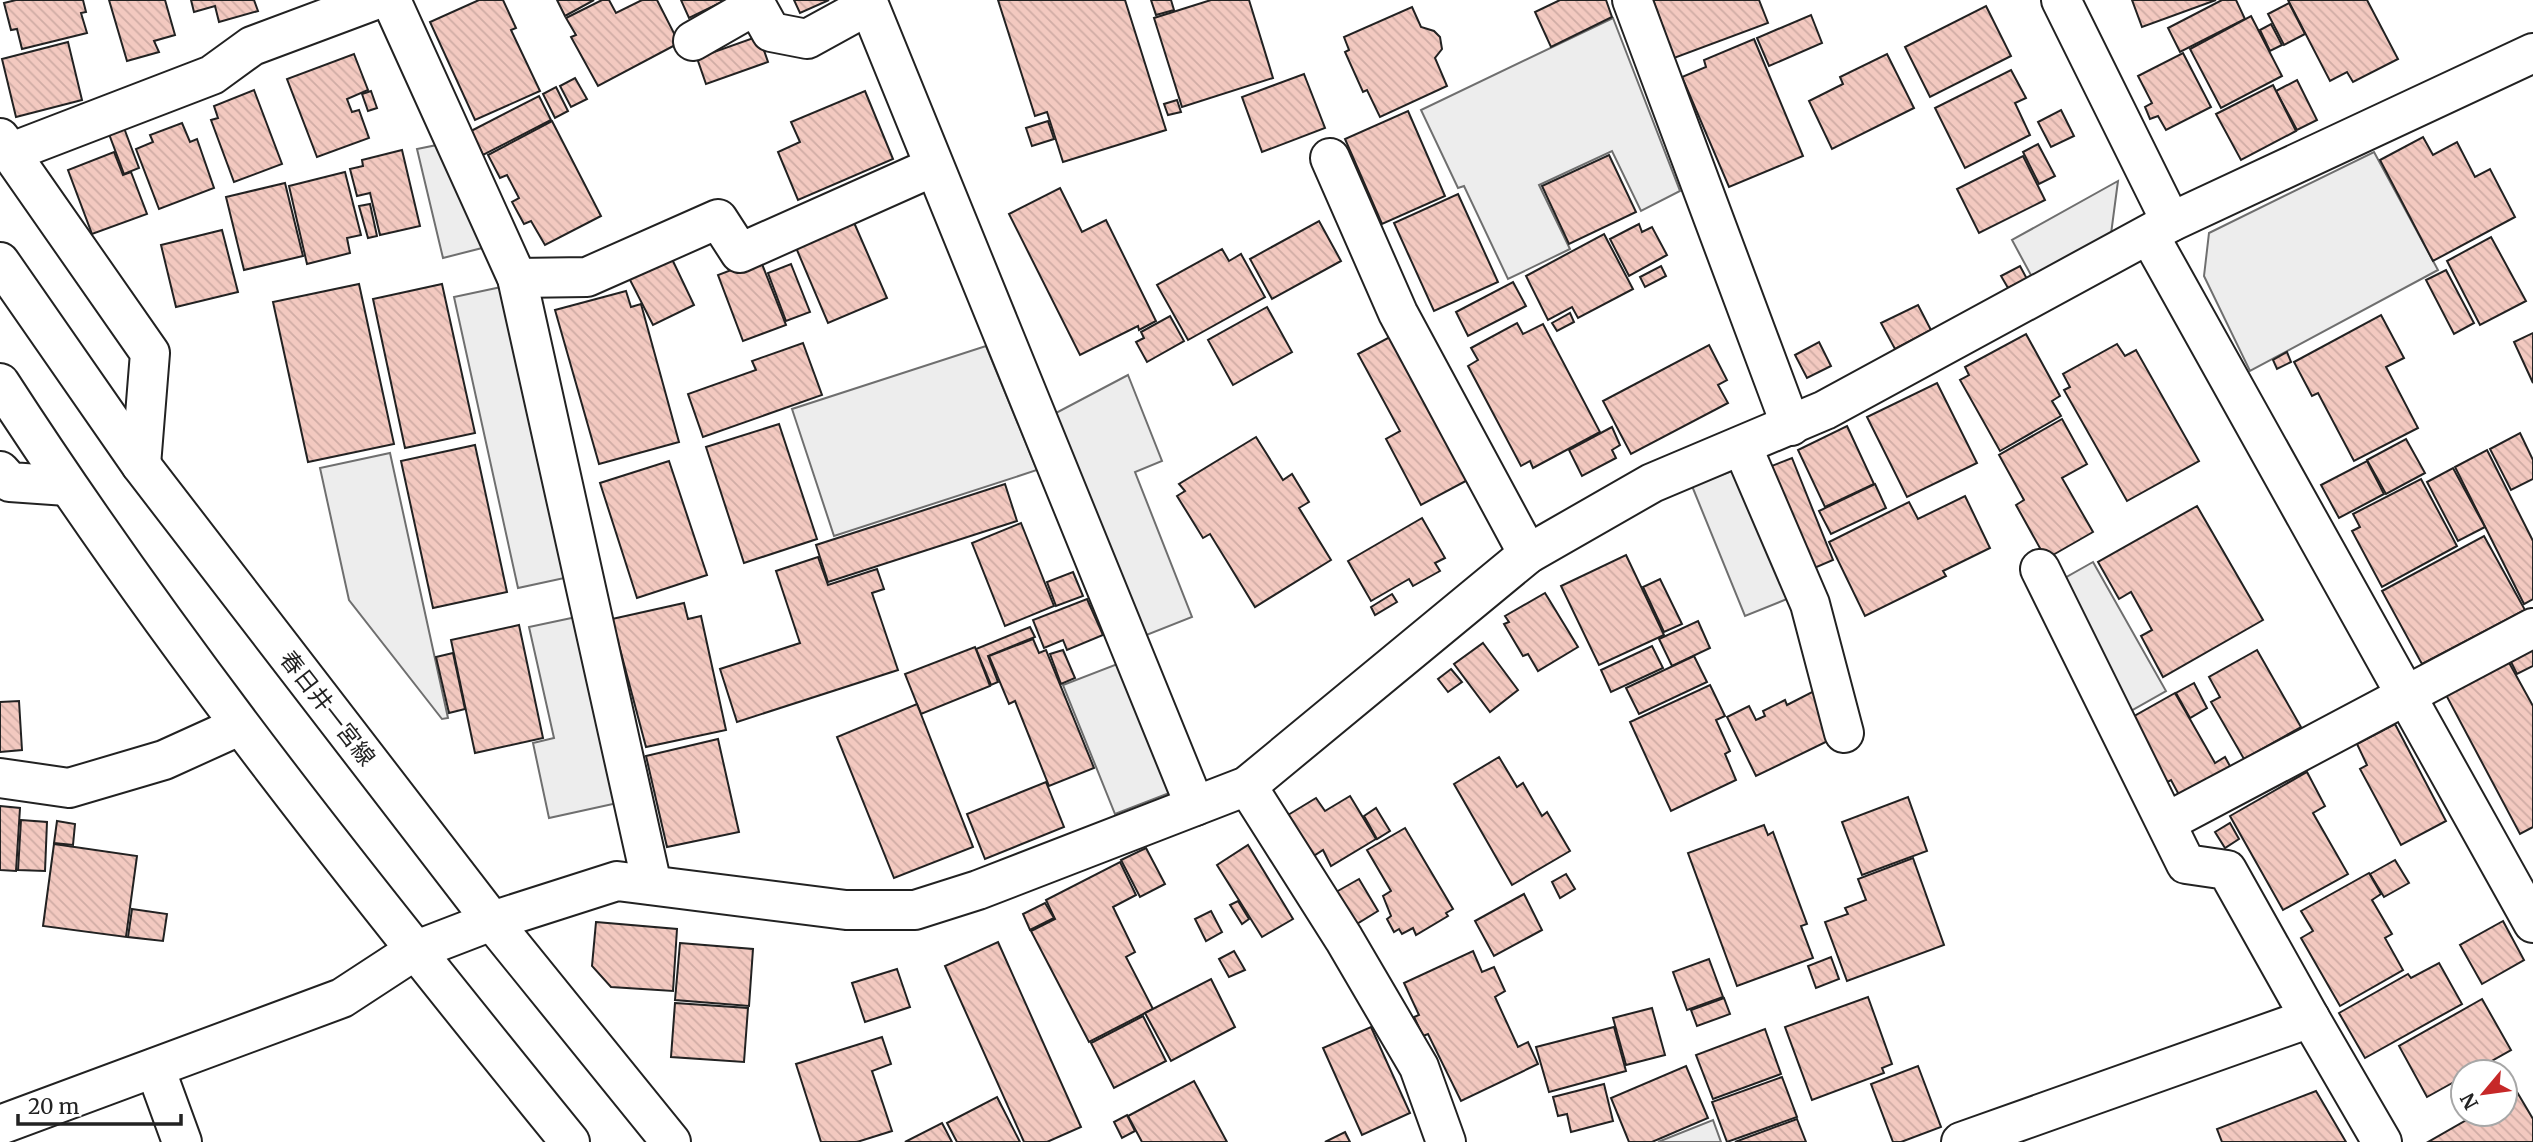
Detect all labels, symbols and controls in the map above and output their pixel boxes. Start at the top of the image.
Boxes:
street label: 春日井一宮線 [274,645,382,771]
north arrow [2449,1058,2519,1128]
scale bar [18,1082,180,1126]
text: N [2455,1089,2483,1114]
text: 20 m [28,1093,80,1120]

